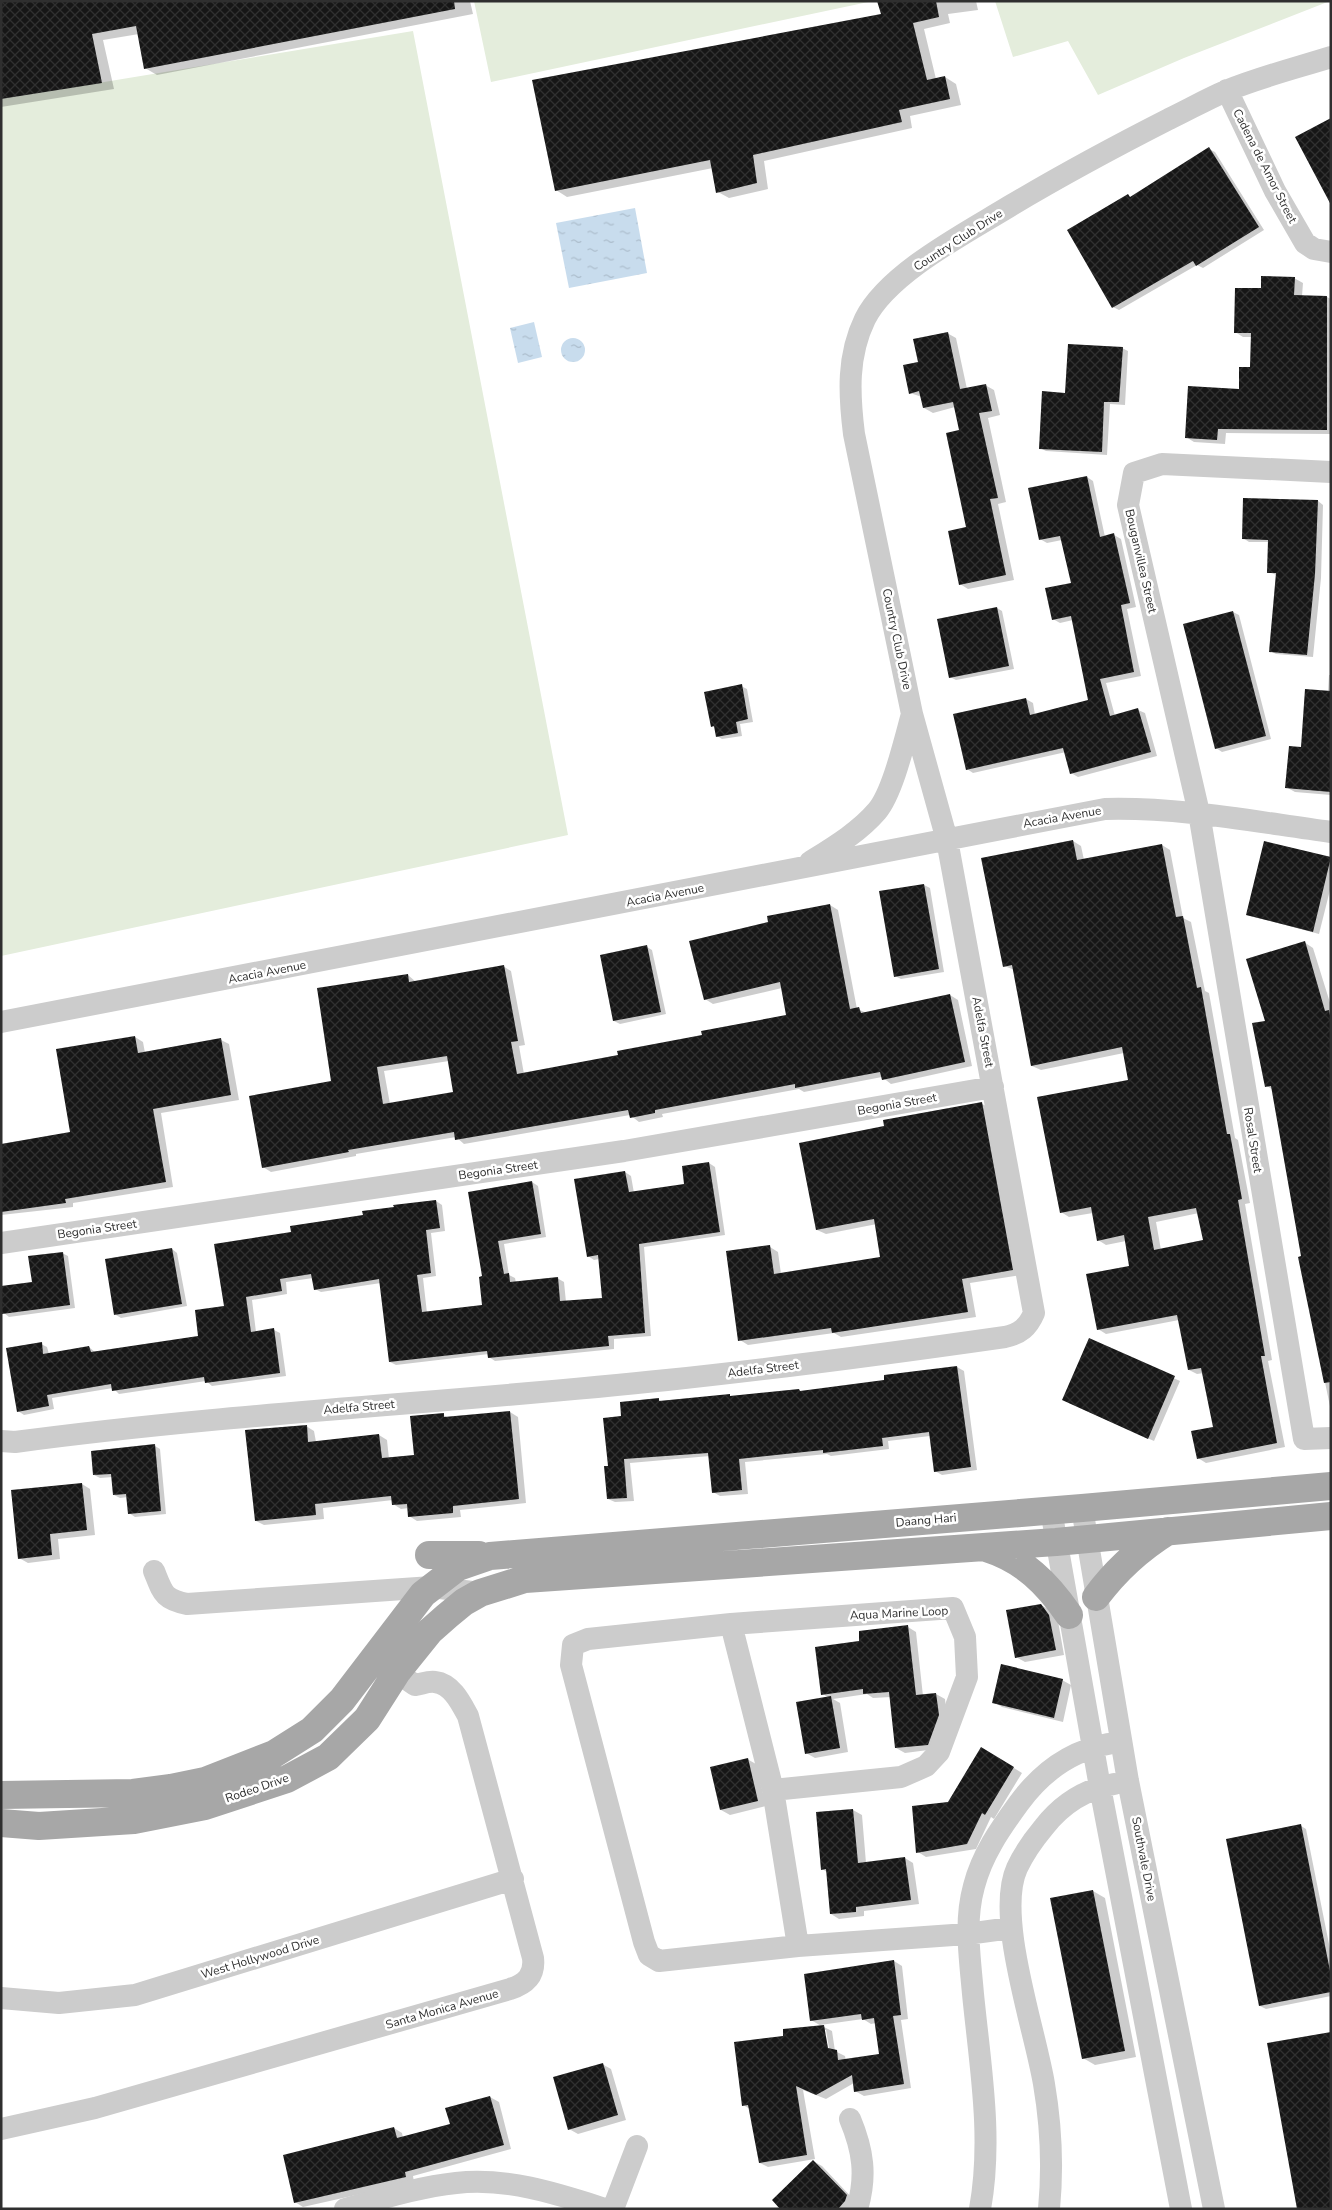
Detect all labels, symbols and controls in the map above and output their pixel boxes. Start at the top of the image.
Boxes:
street label: Cadena de Amor Street [1229,106,1301,227]
street label: Country Club Drive [910,205,1006,275]
street label: Bouganvillea Street [1121,507,1161,615]
street label: Country Club Drive [878,587,916,691]
street label: Acacia Avenue [1022,802,1102,832]
street label: Acacia Avenue [625,880,705,910]
street label: Acacia Avenue [227,957,307,987]
street label: Adelfa Street [968,995,998,1069]
street label: Begonia Street [856,1089,939,1119]
street label: Rosal Street [1240,1106,1266,1175]
street label: Begonia Street [457,1156,540,1183]
street label: Begonia Street [56,1215,139,1242]
street label: Adelfa Street [726,1357,800,1381]
street label: Adelfa Street [323,1396,396,1418]
street label: Daang Hari [895,1509,957,1531]
street label: Aqua Marine Loop [849,1602,949,1624]
street label: Rodeo Drive [223,1770,291,1806]
street label: Southvale Drive [1128,1815,1160,1903]
street label: West Hollywood Drive [199,1931,321,1983]
street label: Santa Monica Avenue [384,1985,500,2033]

